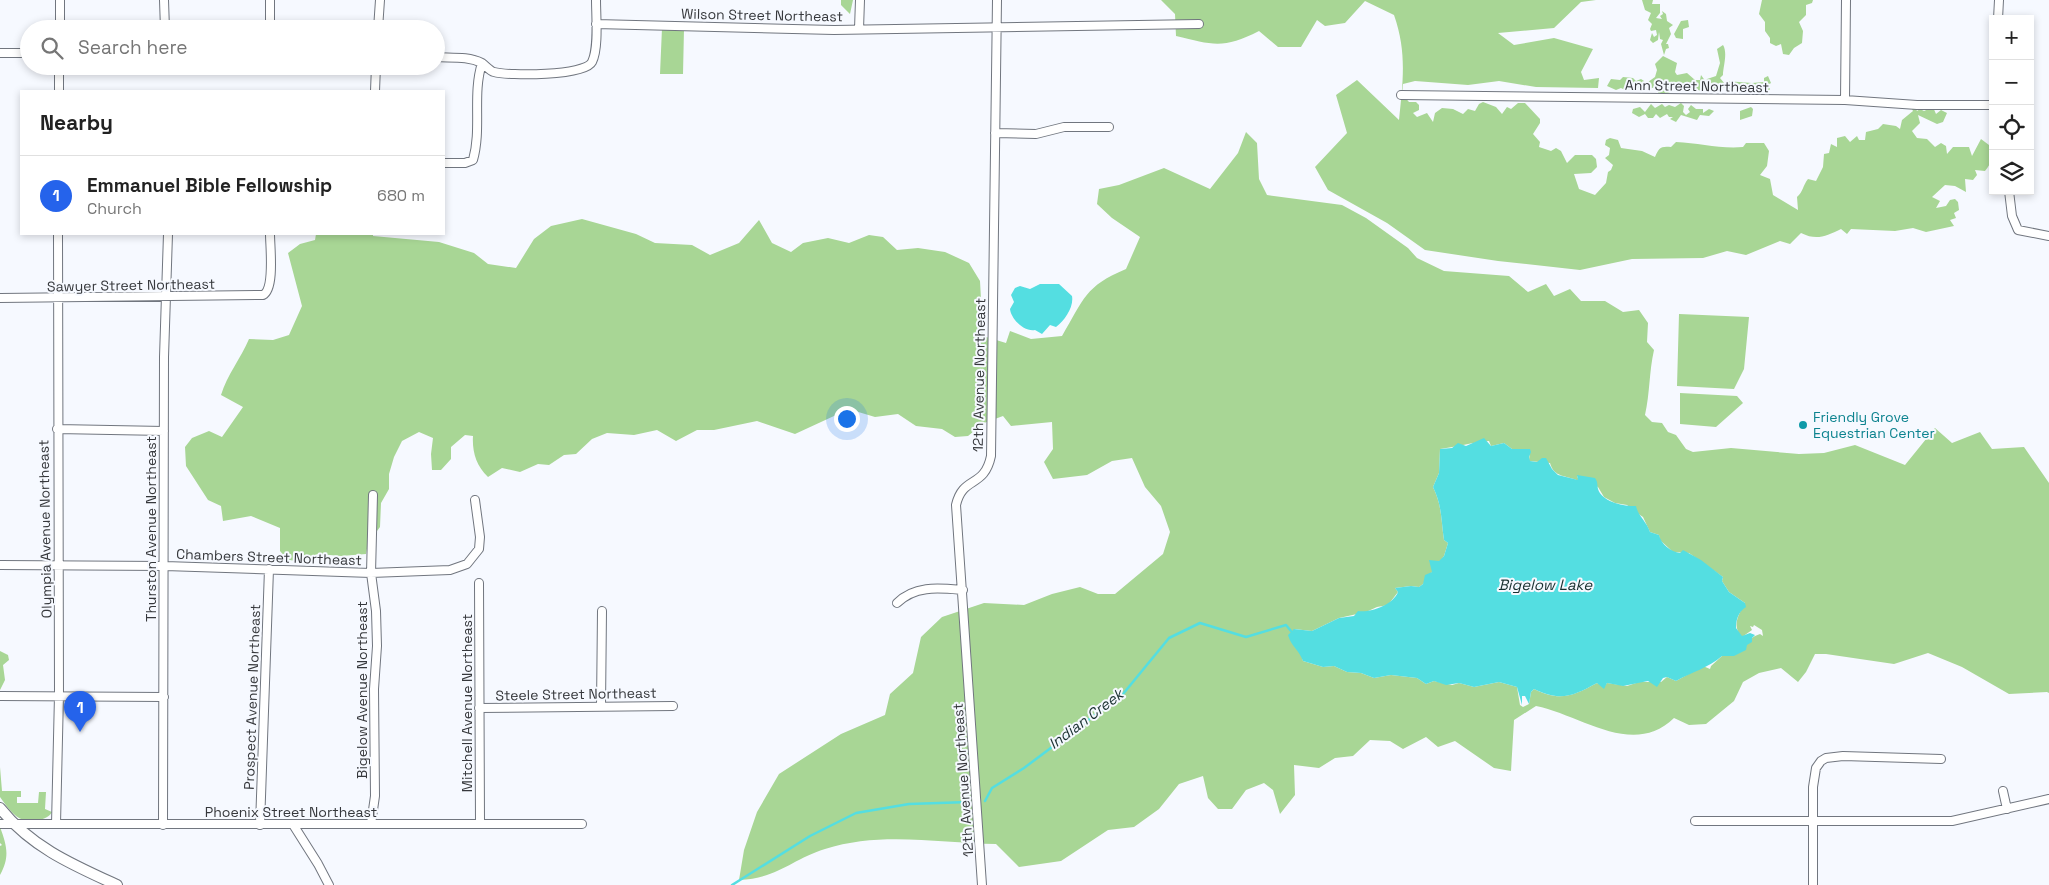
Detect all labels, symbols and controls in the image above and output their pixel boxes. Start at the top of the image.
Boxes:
street label: Wilson Street Northeast [681,5,843,25]
map controls [1989,15,2034,195]
button: + [1989,15,2034,60]
search box [20,20,445,75]
icon: search [38,34,66,62]
text: Search here [78,35,188,60]
button: − [1989,60,2034,105]
street label: Ann Street Northeast [1625,76,1769,96]
button: locate [1989,105,2034,150]
text: Nearby [40,109,113,136]
button: layers [1989,150,2034,195]
text: Emmanuel Bible Fellowship [87,173,332,198]
text: 1 [52,185,60,206]
text: 680 m [377,185,425,206]
text: Church [87,198,142,219]
street label: Sawyer Street Northeast [47,275,215,295]
street label: 12th Avenue Northeast [969,298,989,452]
your location [834,406,860,432]
place label: Friendly Grove Equestrian Center [1813,408,1935,442]
marker: Friendly Grove Equestrian Center [1797,419,1809,431]
street label: Thurston Avenue Northeast [142,436,160,622]
street label: Olympia Avenue Northeast [34,440,56,618]
street label: Chambers Street Northeast [176,545,362,569]
water label: Bigelow Lake [1498,575,1593,594]
street label: Bigelow Avenue Northeast [353,601,371,779]
street label: Prospect Avenue Northeast [240,604,264,790]
street label: Mitchell Avenue Northeast [458,614,476,792]
water label: Indian Creek [1045,683,1128,753]
street label: Steele Street Northeast [495,684,657,704]
pin: 1 [64,691,96,732]
street label: 12th Avenue Northeast [949,703,977,857]
street label: Phoenix Street Northeast [205,803,377,821]

